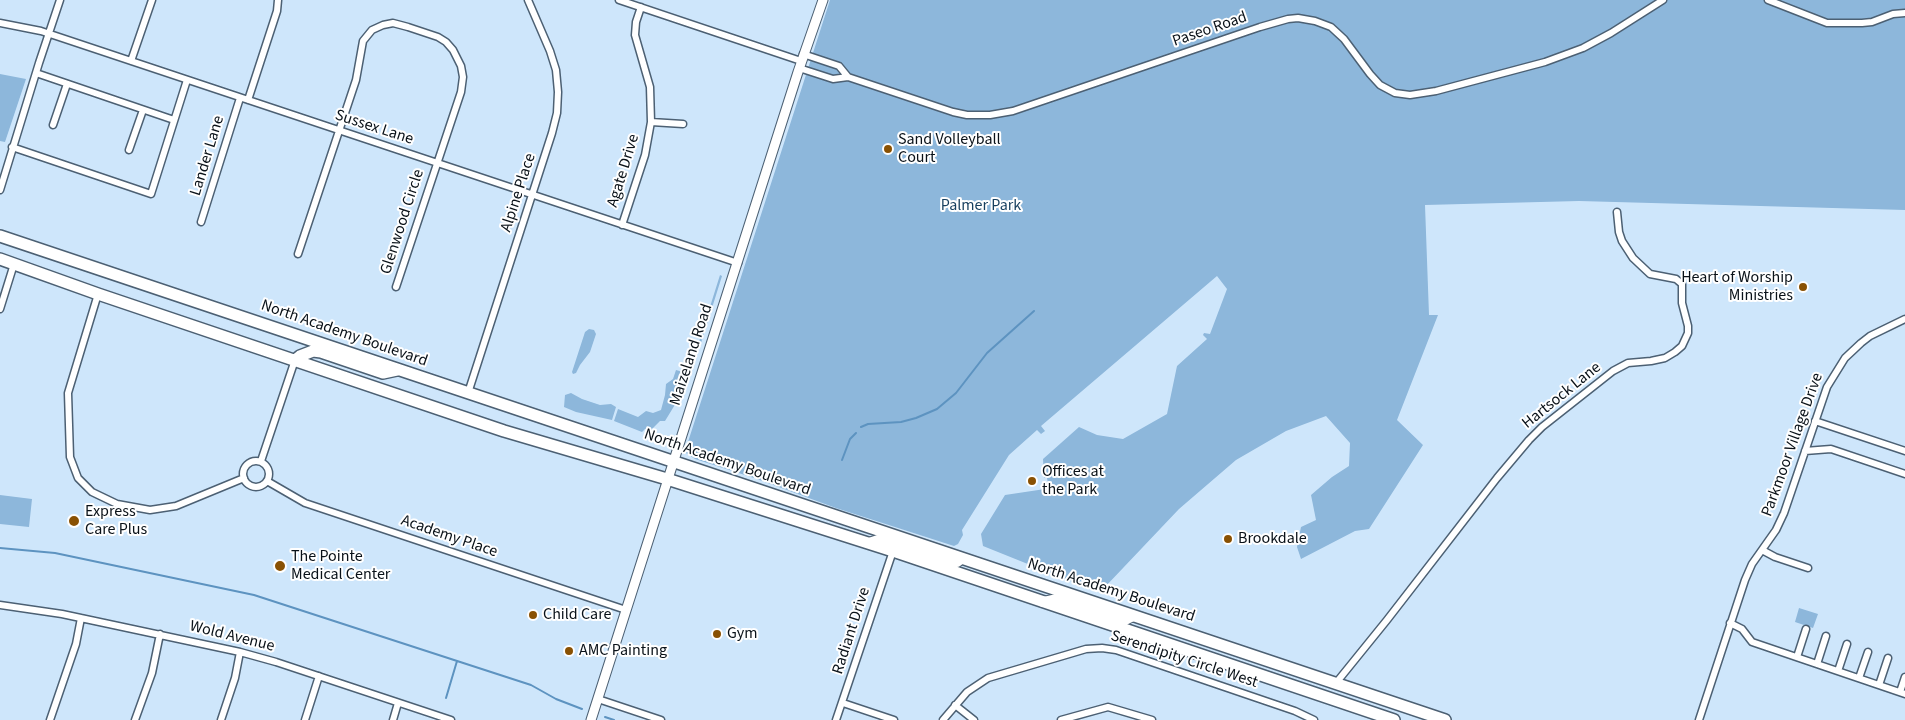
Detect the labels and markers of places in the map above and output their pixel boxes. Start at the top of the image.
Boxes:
place label: Sand Volleyball Court [898,130,1001,168]
marker: Sand Volleyball Court [882,143,894,155]
place label: Heart of Worship Ministries [1681,268,1793,306]
marker: Heart of Worship Ministries [1797,281,1809,293]
place label: Offices at the Park [1042,462,1104,500]
marker: Offices at the Park [1026,475,1038,487]
place label: Express Care Plus [85,502,147,540]
marker: Express Care Plus [67,514,81,528]
place label: Brookdale [1238,529,1307,549]
marker: Brookdale [1222,533,1234,545]
place label: The Pointe Medical Center [291,547,390,585]
marker: The Pointe Medical Center [273,559,287,573]
place label: Child Care [543,605,611,625]
marker: Child Care [527,609,539,621]
place label: Gym [727,624,758,644]
marker: Gym [711,628,723,640]
place label: AMC Painting [579,641,667,661]
marker: AMC Painting [563,645,575,657]

